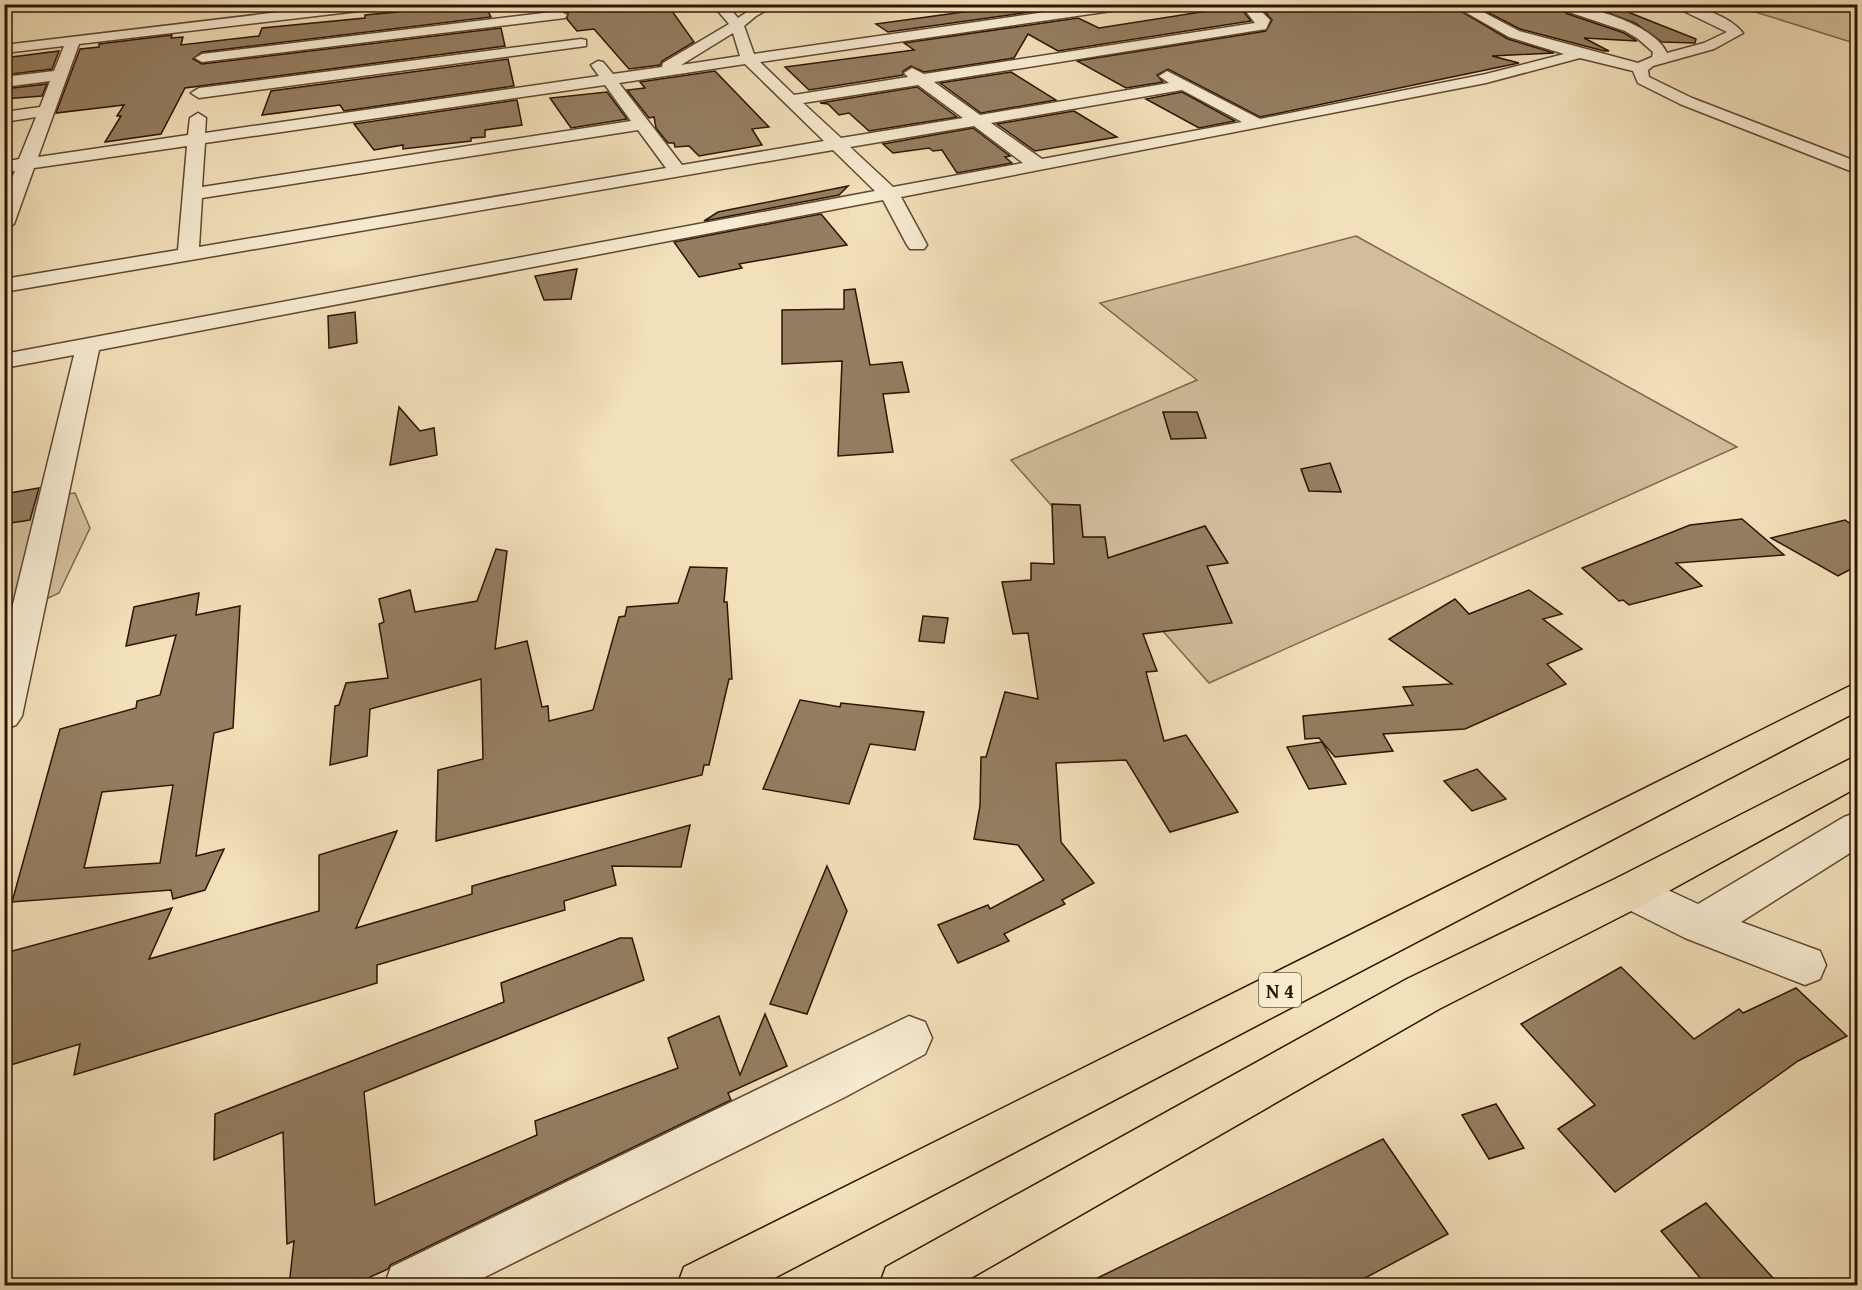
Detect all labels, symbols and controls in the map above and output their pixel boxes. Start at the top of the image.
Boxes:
road number: N 4 [1259,973,1301,1007]

